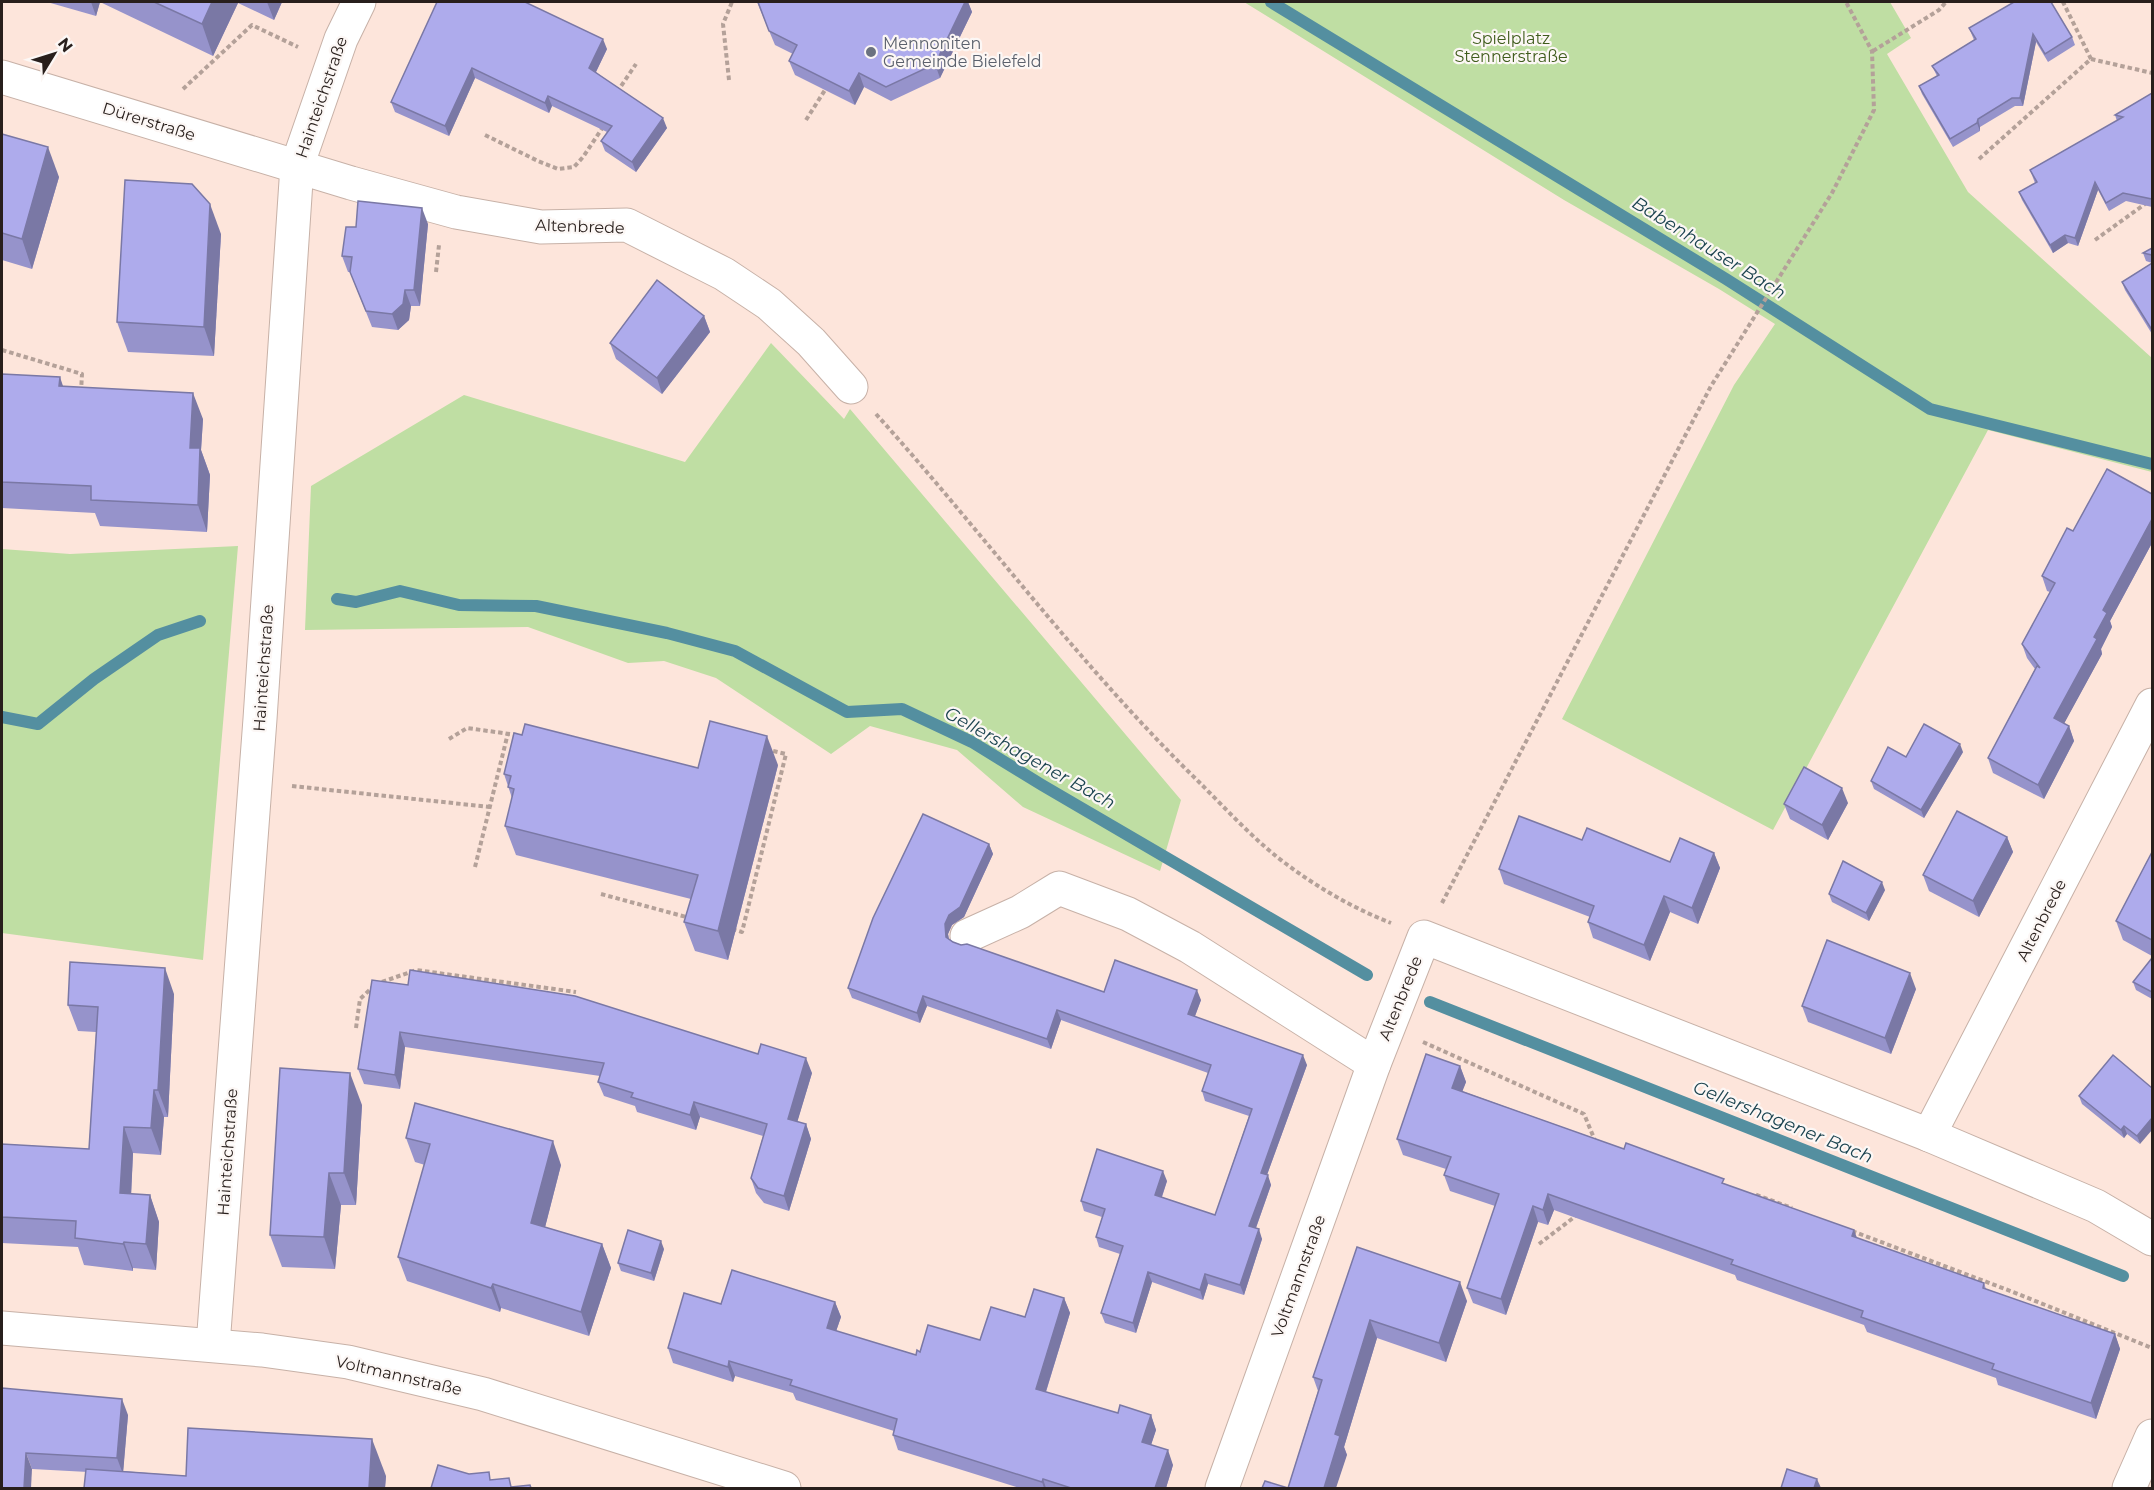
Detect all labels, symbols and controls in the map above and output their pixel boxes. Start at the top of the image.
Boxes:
north arrow [24,24,84,84]
park label: Spielplatz Stennerstraße [1454,29,1568,66]
text: N [54,34,77,56]
street label: Hainteichstraße [292,34,351,160]
place label: Mennoniten Gemeinde Bielefeld [883,34,1042,71]
marker: Mennoniten Gemeinde Bielefeld [864,45,878,59]
street label: Dürerstraße [100,98,198,145]
water label: Babenhauser Bach [1628,192,1790,304]
street label: Altenbrede [535,215,625,238]
street label: Hainteichstraße [250,604,277,732]
water label: Gellershagener Bach [941,702,1119,814]
street label: Altenbrede [2013,876,2070,964]
street label: Altenbrede [1375,953,1426,1043]
water label: Gellershagener Bach [1690,1076,1876,1168]
street label: Hainteichstraße [214,1088,241,1216]
street label: Voltmannstraße [1267,1212,1329,1340]
street label: Voltmannstraße [334,1352,464,1399]

